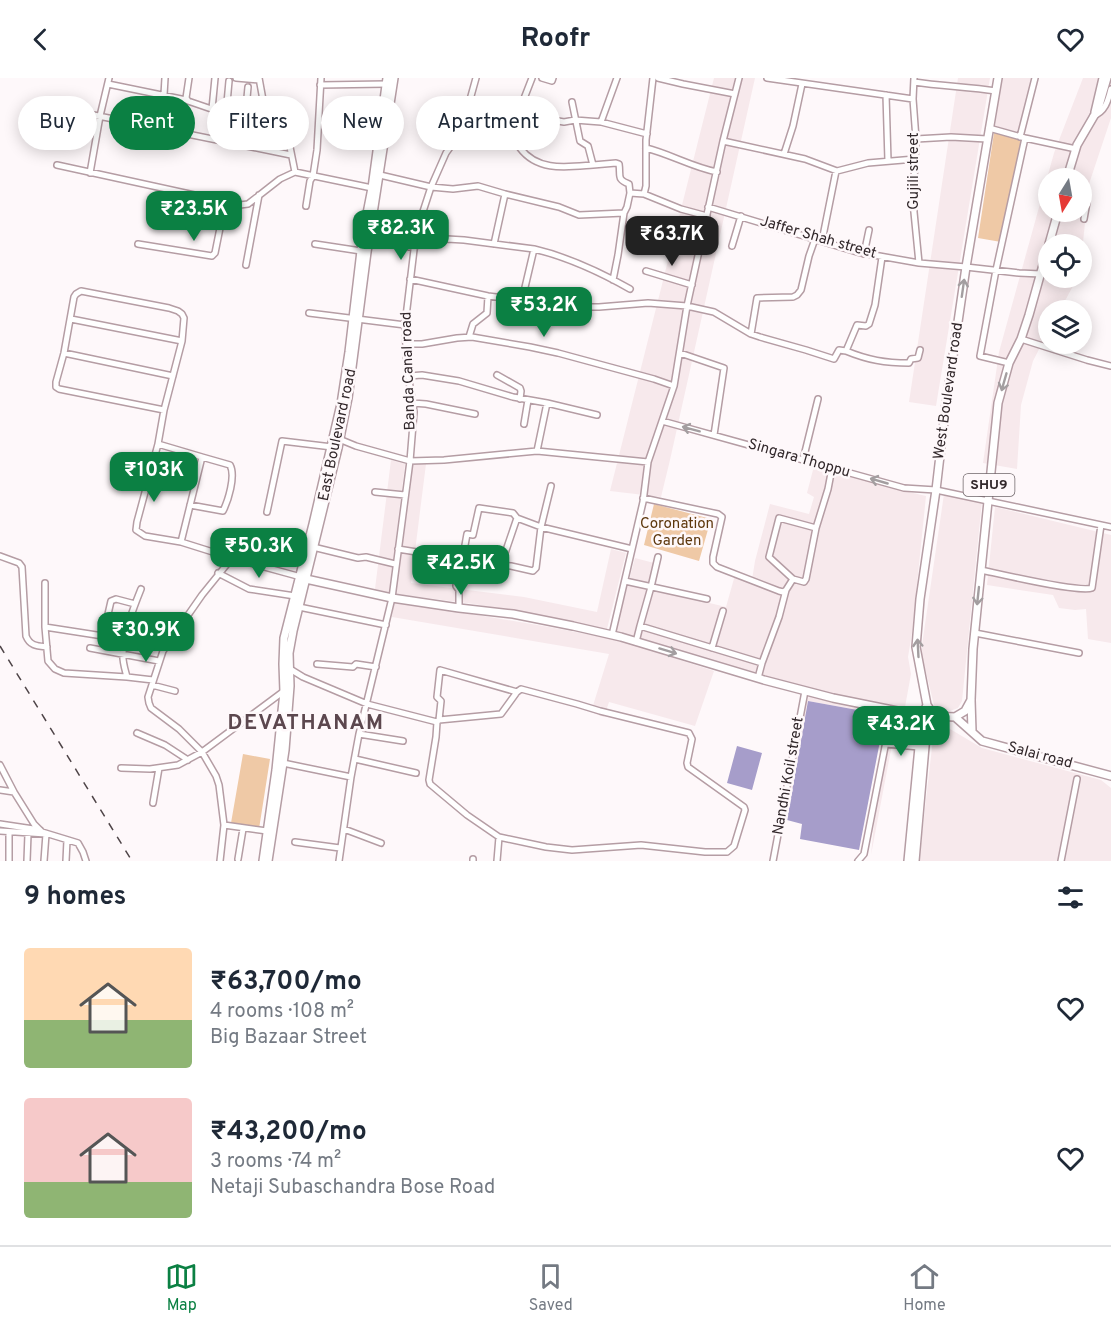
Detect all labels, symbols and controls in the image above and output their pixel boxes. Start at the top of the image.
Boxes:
text: Roofr [521,22,590,56]
icon: back [24,23,57,56]
icon: heart [1054,23,1087,56]
chip: Buy [18,96,97,150]
chip: Rent [109,96,195,150]
chip: Filters [207,96,309,150]
chip: New [321,96,404,150]
chip: Apartment [416,96,560,150]
street label: Gujili street [905,132,924,210]
north arrow [1038,168,1092,222]
map controls [1038,168,1092,354]
pin: ₹23.5K [145,191,243,242]
text: ₹23.5K [160,197,228,223]
pin: ₹82.3K [352,210,450,261]
street label: Jaffer Shah street [757,212,879,264]
text: ₹82.3K [367,216,435,242]
pin: ₹63.7K [623,216,721,267]
text: ₹63.7K [640,222,704,248]
button: locate [1038,234,1092,288]
one-way arrow [957,279,968,298]
pin: ₹53.2K [495,287,593,338]
text: ₹53.2K [510,293,578,319]
button: layers [1038,300,1092,354]
street label: Banda Canal road [397,311,421,431]
street label: West Boulevard road [930,321,968,461]
street label: East Boulevard road [315,367,361,503]
one-way arrow [998,372,1009,391]
one-way arrow [682,422,701,434]
street label: Singara Thoppu [746,435,852,483]
pin: ₹103K [112,452,196,503]
text: ₹103K [124,458,184,484]
road number: SHU9 [964,474,1014,496]
one-way arrow [869,475,888,486]
park label: Coronation Garden [640,515,714,551]
pin: ₹50.3K [210,528,308,579]
text: ₹50.3K [224,534,294,560]
pin: ₹42.5K [412,545,510,596]
text: ₹42.5K [426,551,496,577]
one-way arrow [972,586,983,606]
pin: ₹30.9K [97,612,195,663]
text: ₹30.9K [111,618,181,644]
one-way arrow [912,638,923,658]
one-way arrow [658,646,677,657]
pin: ₹43.2K [852,706,950,757]
district label: DEVATHANAM [228,710,384,737]
text: ₹43.2K [867,712,935,738]
street label: Nandhi Koil street [769,715,809,837]
street label: Salai road [1005,738,1075,774]
text: 9 homes [24,881,126,914]
icon: filters [1054,881,1087,914]
text: ₹63,700/mo [210,966,362,999]
icon: home [72,972,144,1044]
icon: heart [1054,992,1087,1025]
text: 4 rooms · 108 m² [210,999,354,1025]
text: Big Bazaar Street [210,1025,367,1051]
text: ₹43,200/mo [210,1116,367,1149]
icon: home [72,1122,144,1194]
icon: heart [1054,1142,1087,1175]
text: 3 rooms · 74 m² [210,1149,341,1175]
text: Netaji Subaschandra Bose Road [210,1175,495,1201]
tab: Map [165,1260,198,1316]
tab: Saved [529,1260,573,1316]
tab: Home [903,1260,946,1316]

